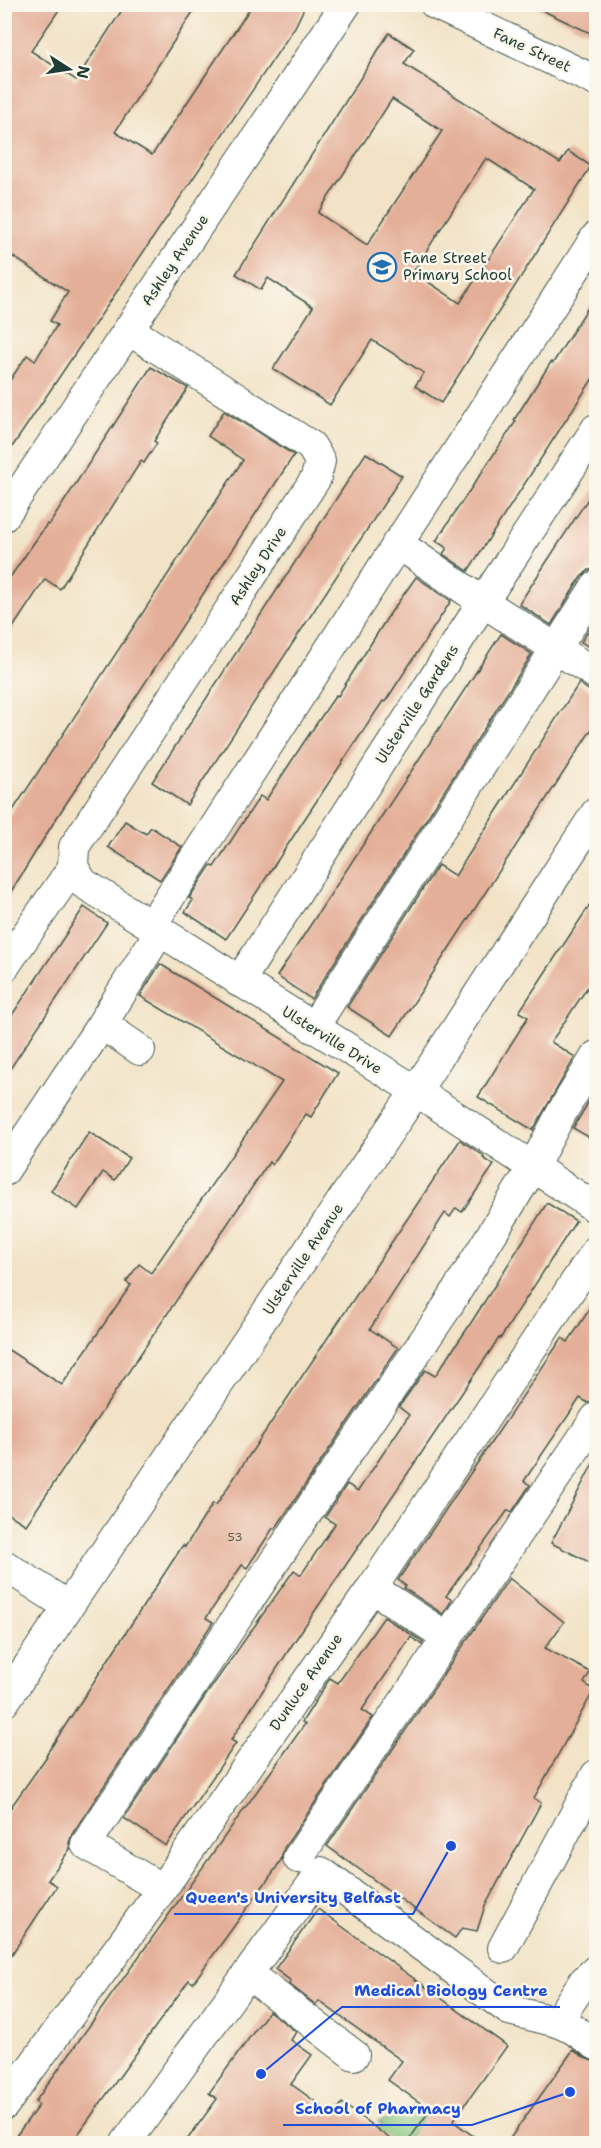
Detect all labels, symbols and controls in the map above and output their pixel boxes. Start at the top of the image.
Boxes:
street label: Fane Street [490,23,574,77]
north arrow [39,39,99,99]
text: N [72,64,95,80]
street label: Ashley Avenue [137,210,213,310]
place label: Fane Street Primary School [403,248,512,285]
school or university icon: Fane Street Primary School [366,251,398,283]
street label: Ashley Drive [225,523,291,609]
street label: Ulsterville Gardens [371,640,463,768]
street label: Ulsterville Drive [278,1001,386,1079]
street label: Ulsterville Avenue [258,1199,348,1319]
house number: 53 [227,1529,243,1545]
street label: Dunluce Avenue [265,1629,347,1735]
callout: Queen's University Belfast [174,1880,413,1914]
text: Queen's University Belfast [185,1887,401,1908]
callout: Medical Biology Centre [342,1973,560,2007]
text: Medical Biology Centre [354,1980,548,2001]
callout: School of Pharmacy [283,2091,472,2125]
text: School of Pharmacy [295,2098,461,2119]

